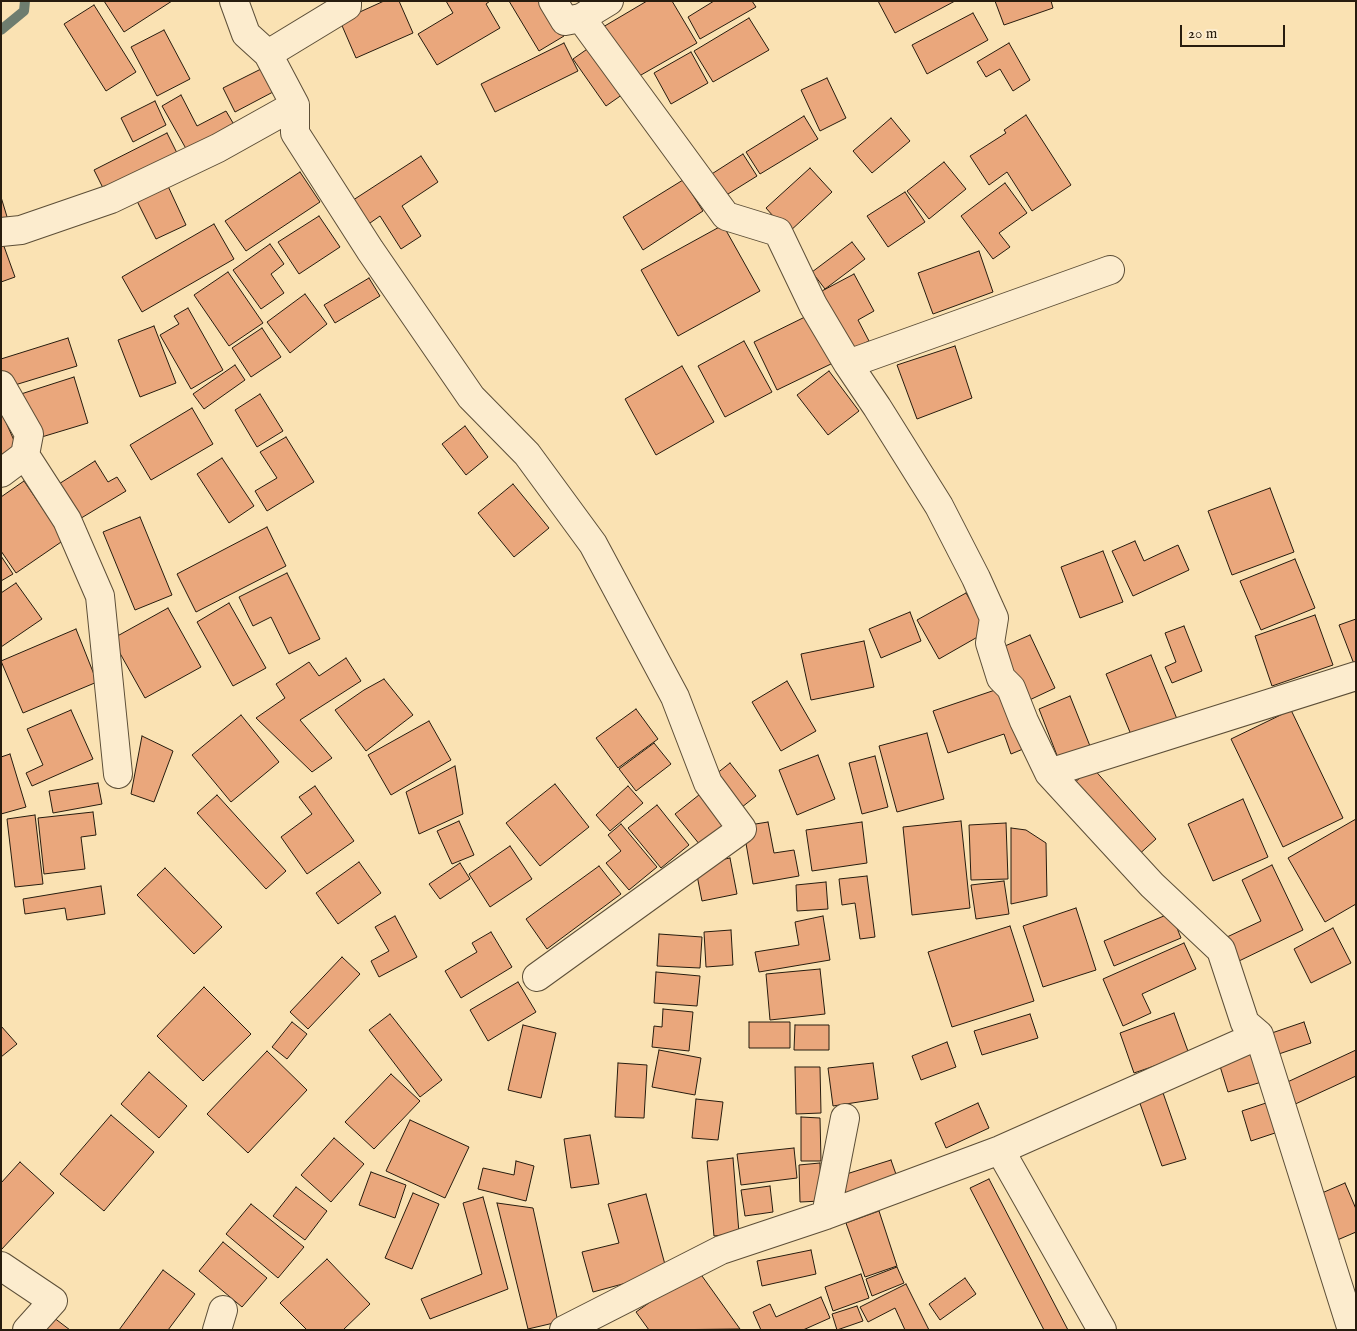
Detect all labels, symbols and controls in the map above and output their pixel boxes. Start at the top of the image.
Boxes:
scale bar [1182,15,1287,47]
text: 20 m [1188,24,1217,43]

